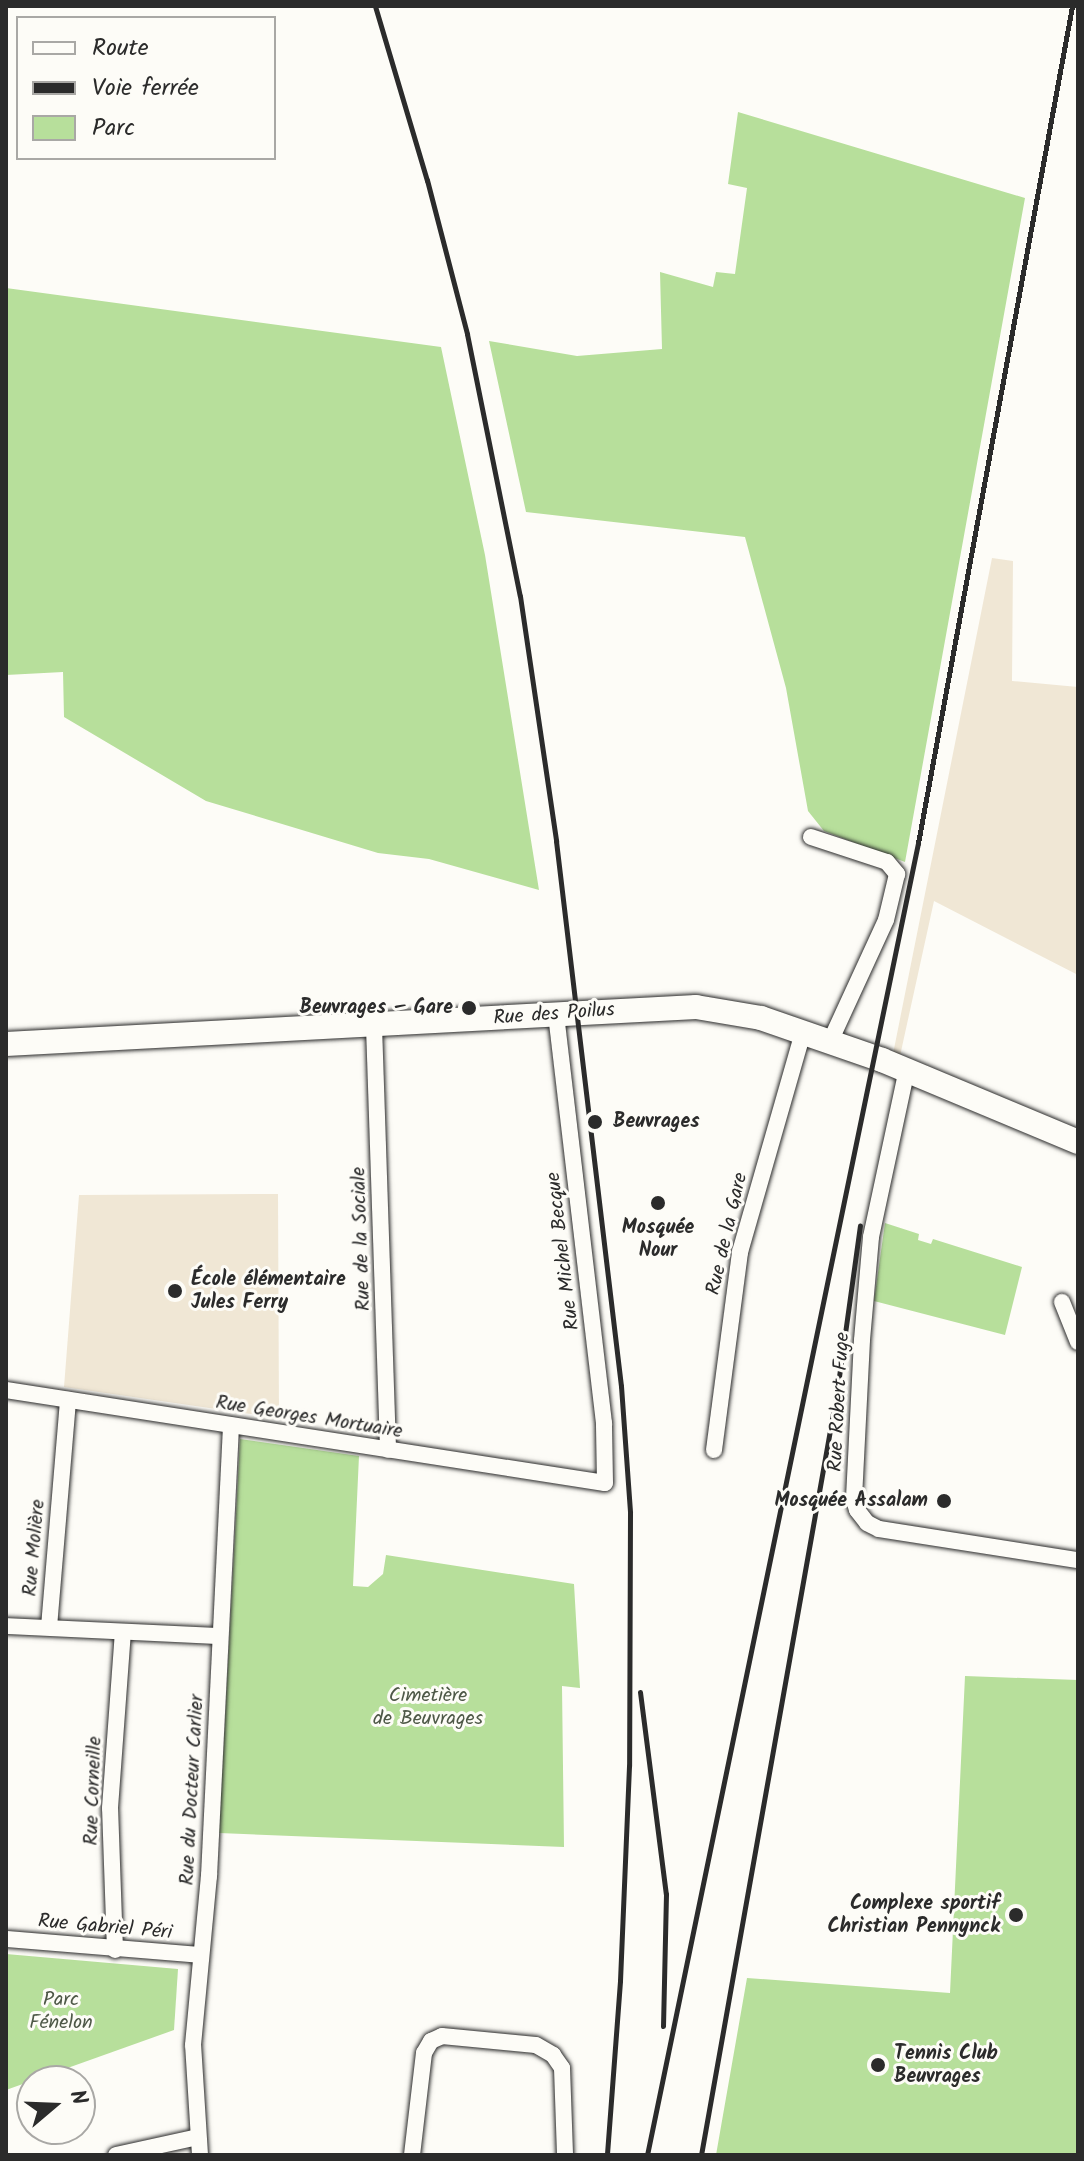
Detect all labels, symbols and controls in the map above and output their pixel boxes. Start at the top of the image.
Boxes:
legend [16,16,276,160]
text: Route [92,29,149,68]
text: Voie ferrée [92,69,199,108]
text: Parc [92,109,135,148]
place label: Beuvrages – Gare [299,996,453,1020]
marker: Beuvrages – Gare [460,999,478,1017]
street label: Rue des Poilus [493,999,615,1031]
place label: Beuvrages [613,1110,700,1134]
marker: Beuvrages [584,1111,606,1133]
street label: Rue de la Sociale [347,1167,377,1311]
street label: Rue de la Gare [702,1170,754,1298]
street label: Rue Michel Becque [542,1171,586,1331]
marker: Mosquée Nour [649,1194,667,1212]
place label: Mosquée Nour [622,1216,694,1263]
place label: École élémentaire Jules Ferry [191,1268,346,1315]
marker: École élémentaire Jules Ferry [166,1282,184,1300]
street label: Rue Robert Fuge [824,1332,856,1472]
street label: Rue Georges Mortuaire [214,1391,404,1445]
place label: Mosquée Assalam [774,1489,928,1513]
marker: Mosquée Assalam [935,1492,953,1510]
street label: Rue Molière [19,1499,51,1597]
park label: Cimetière de Beuvrages [373,1684,483,1731]
street label: Rue du Docteur Carlier [176,1694,210,1886]
street label: Rue Corneille [80,1736,108,1846]
place label: Complexe sportif Christian Pennynck [827,1892,1000,1939]
marker: Complexe sportif Christian Pennynck [1007,1906,1025,1924]
street label: Rue Gabriel Péri [37,1910,173,1946]
park label: Parc Fénelon [29,1989,93,2036]
place label: Tennis Club Beuvrages [894,2042,998,2089]
marker: Tennis Club Beuvrages [869,2056,887,2074]
north arrow [16,2065,96,2145]
text: N [58,2085,96,2110]

